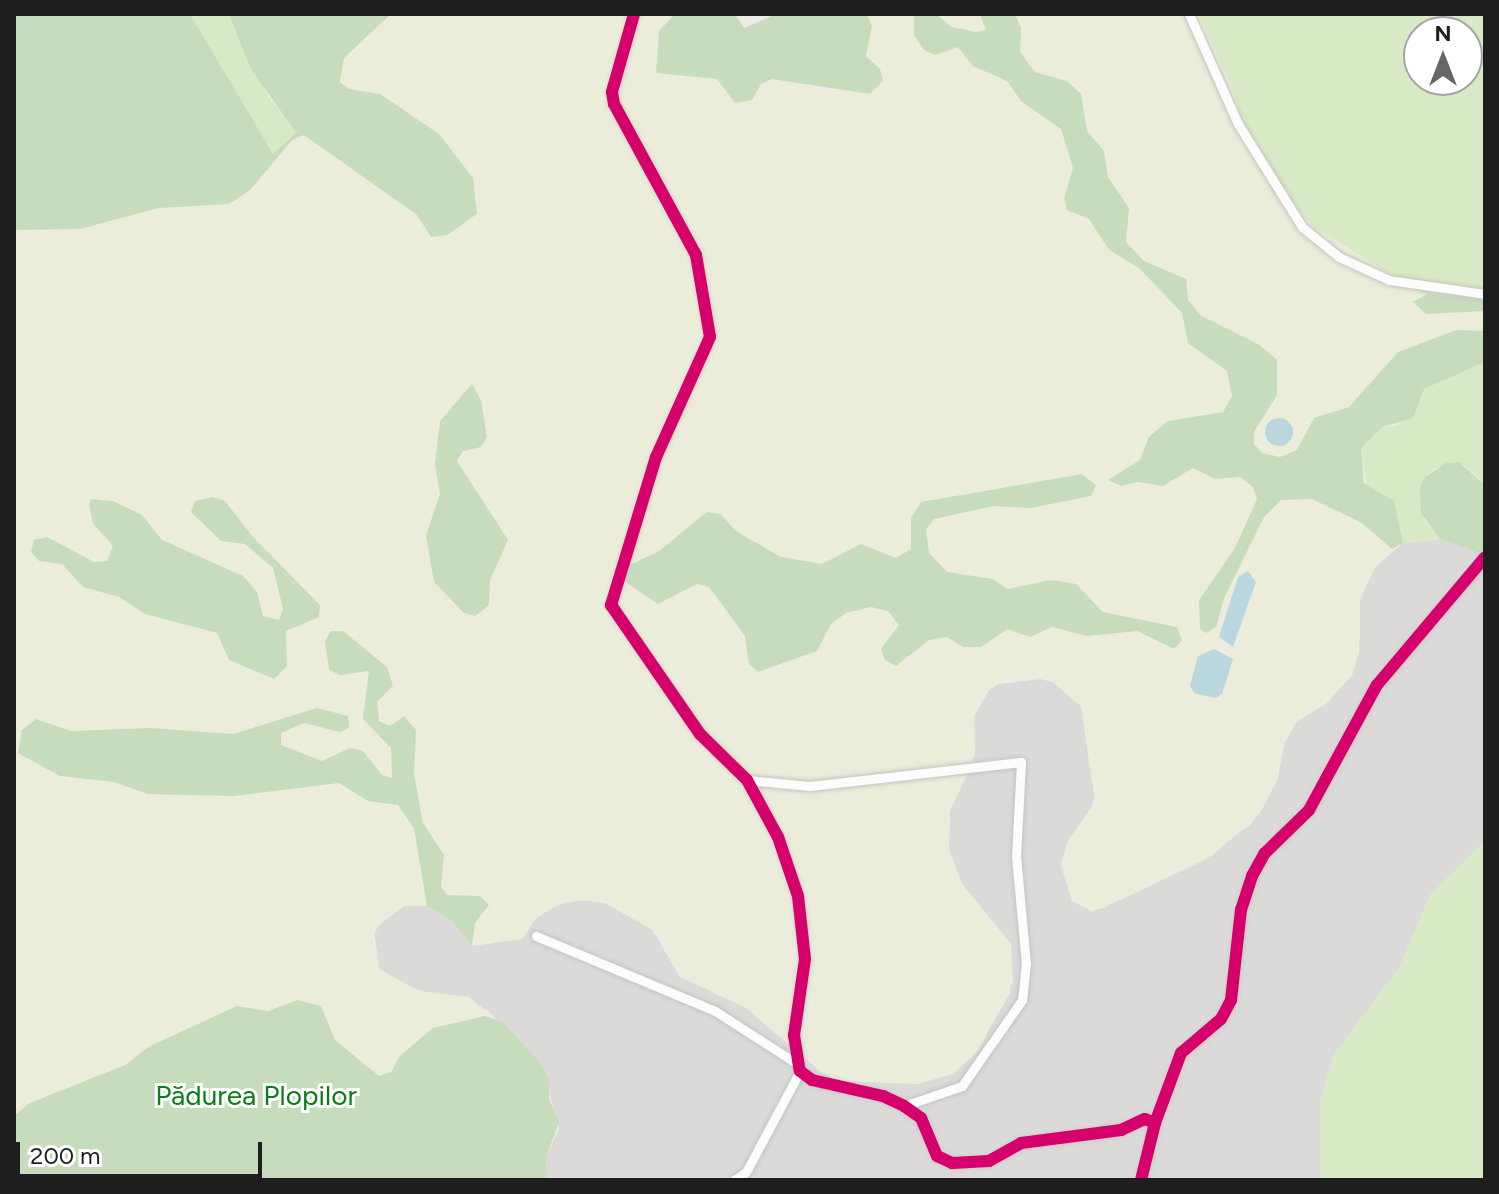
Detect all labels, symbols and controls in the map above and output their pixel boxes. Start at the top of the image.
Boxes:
north arrow [1403,16,1483,96]
text: N [1434,20,1452,47]
park label: Pădurea Plopilor [155,1078,357,1112]
scale bar [20,1126,266,1176]
text: 200 m [30,1141,101,1170]

